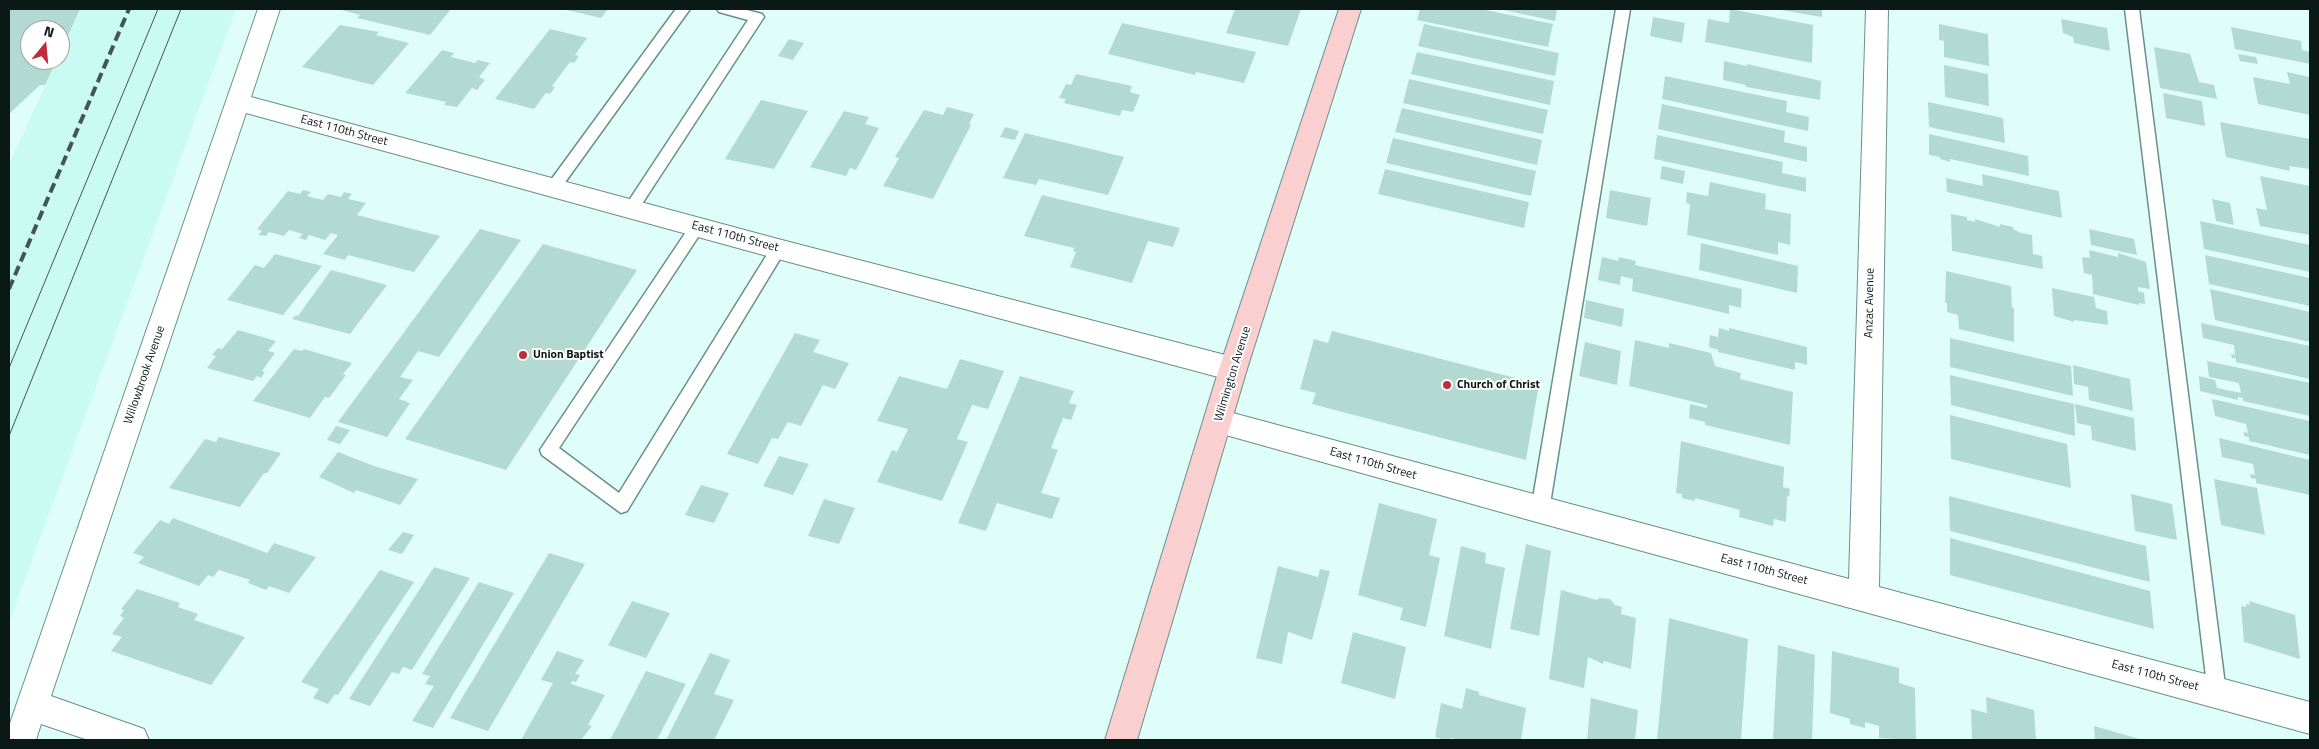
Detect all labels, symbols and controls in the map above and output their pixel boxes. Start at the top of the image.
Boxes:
north arrow [20,20,70,70]
text: N [42,20,57,43]
street label: East 110th Street [299,112,389,150]
street label: East 110th Street [690,218,780,256]
street label: Anzac Avenue [1862,268,1878,338]
street label: Willowbrook Avenue [121,324,169,426]
street label: Wilmington Avenue [1212,325,1254,423]
place label: Union Baptist [533,348,604,362]
marker: Union Baptist [517,349,529,361]
place label: Church of Christ [1457,378,1540,392]
marker: Church of Christ [1441,379,1453,391]
street label: East 110th Street [1328,445,1418,483]
street label: East 110th Street [1719,551,1809,589]
street label: East 110th Street [2110,657,2200,695]

